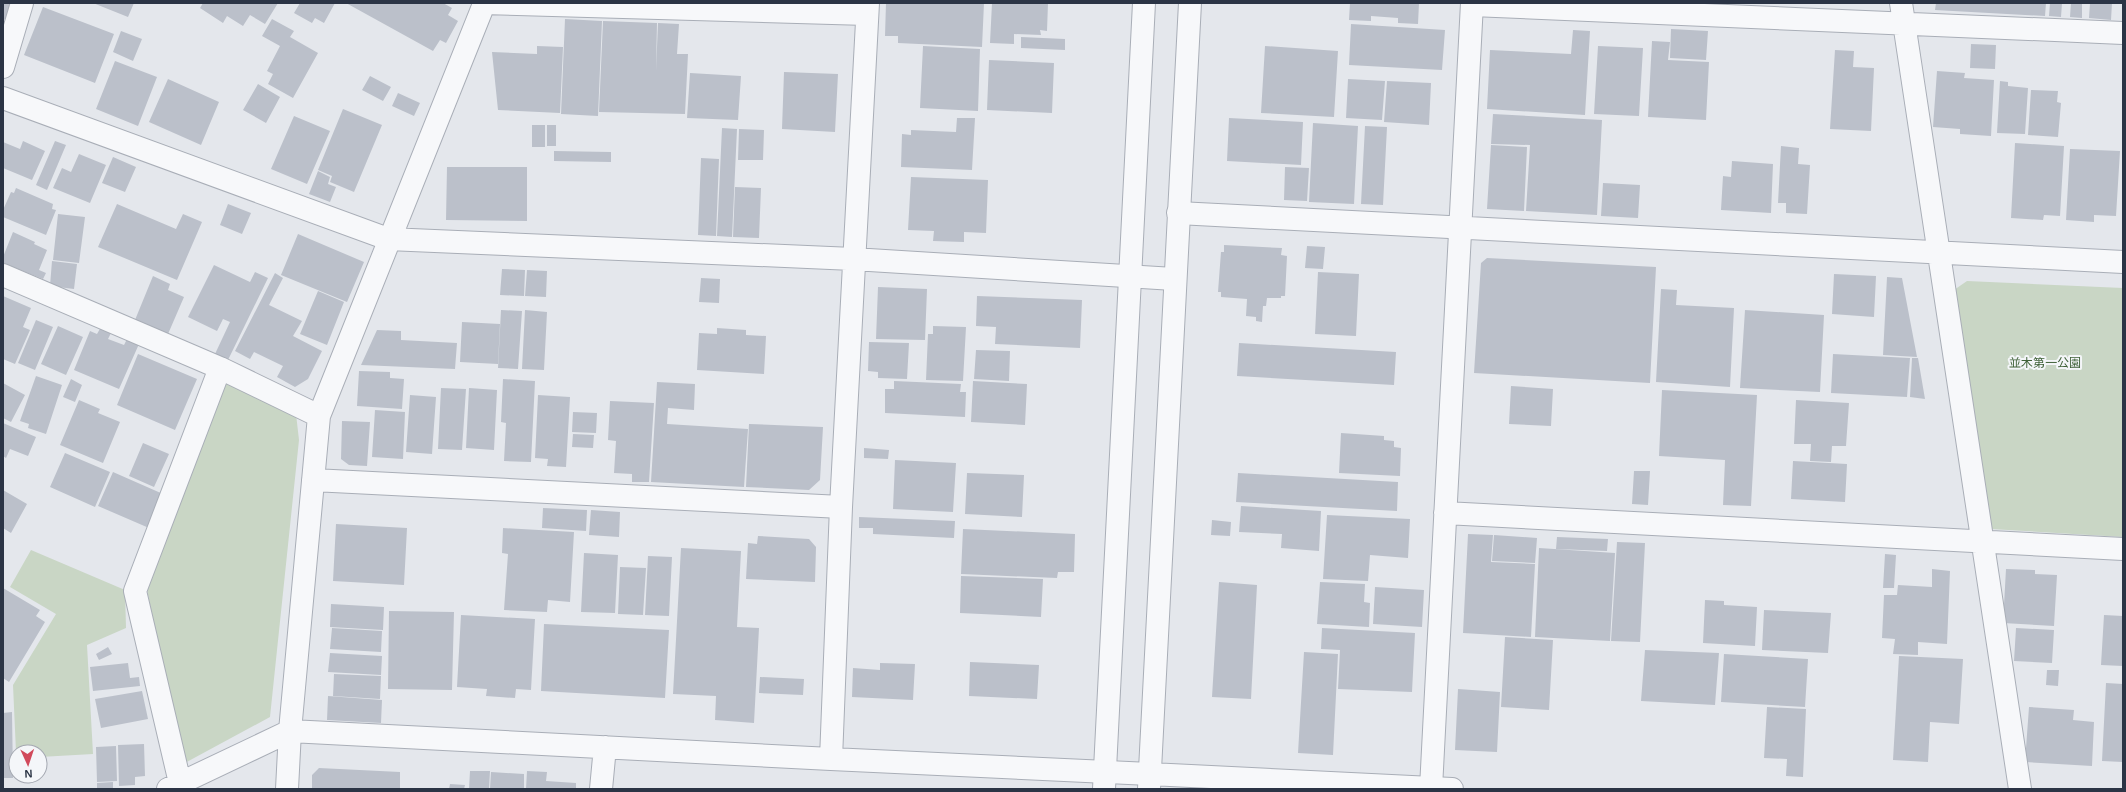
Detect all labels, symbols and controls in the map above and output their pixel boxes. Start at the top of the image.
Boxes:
park label: 並木第一公園 [2009,356,2081,370]
north arrow [8,744,48,784]
text: N [24,768,33,780]

